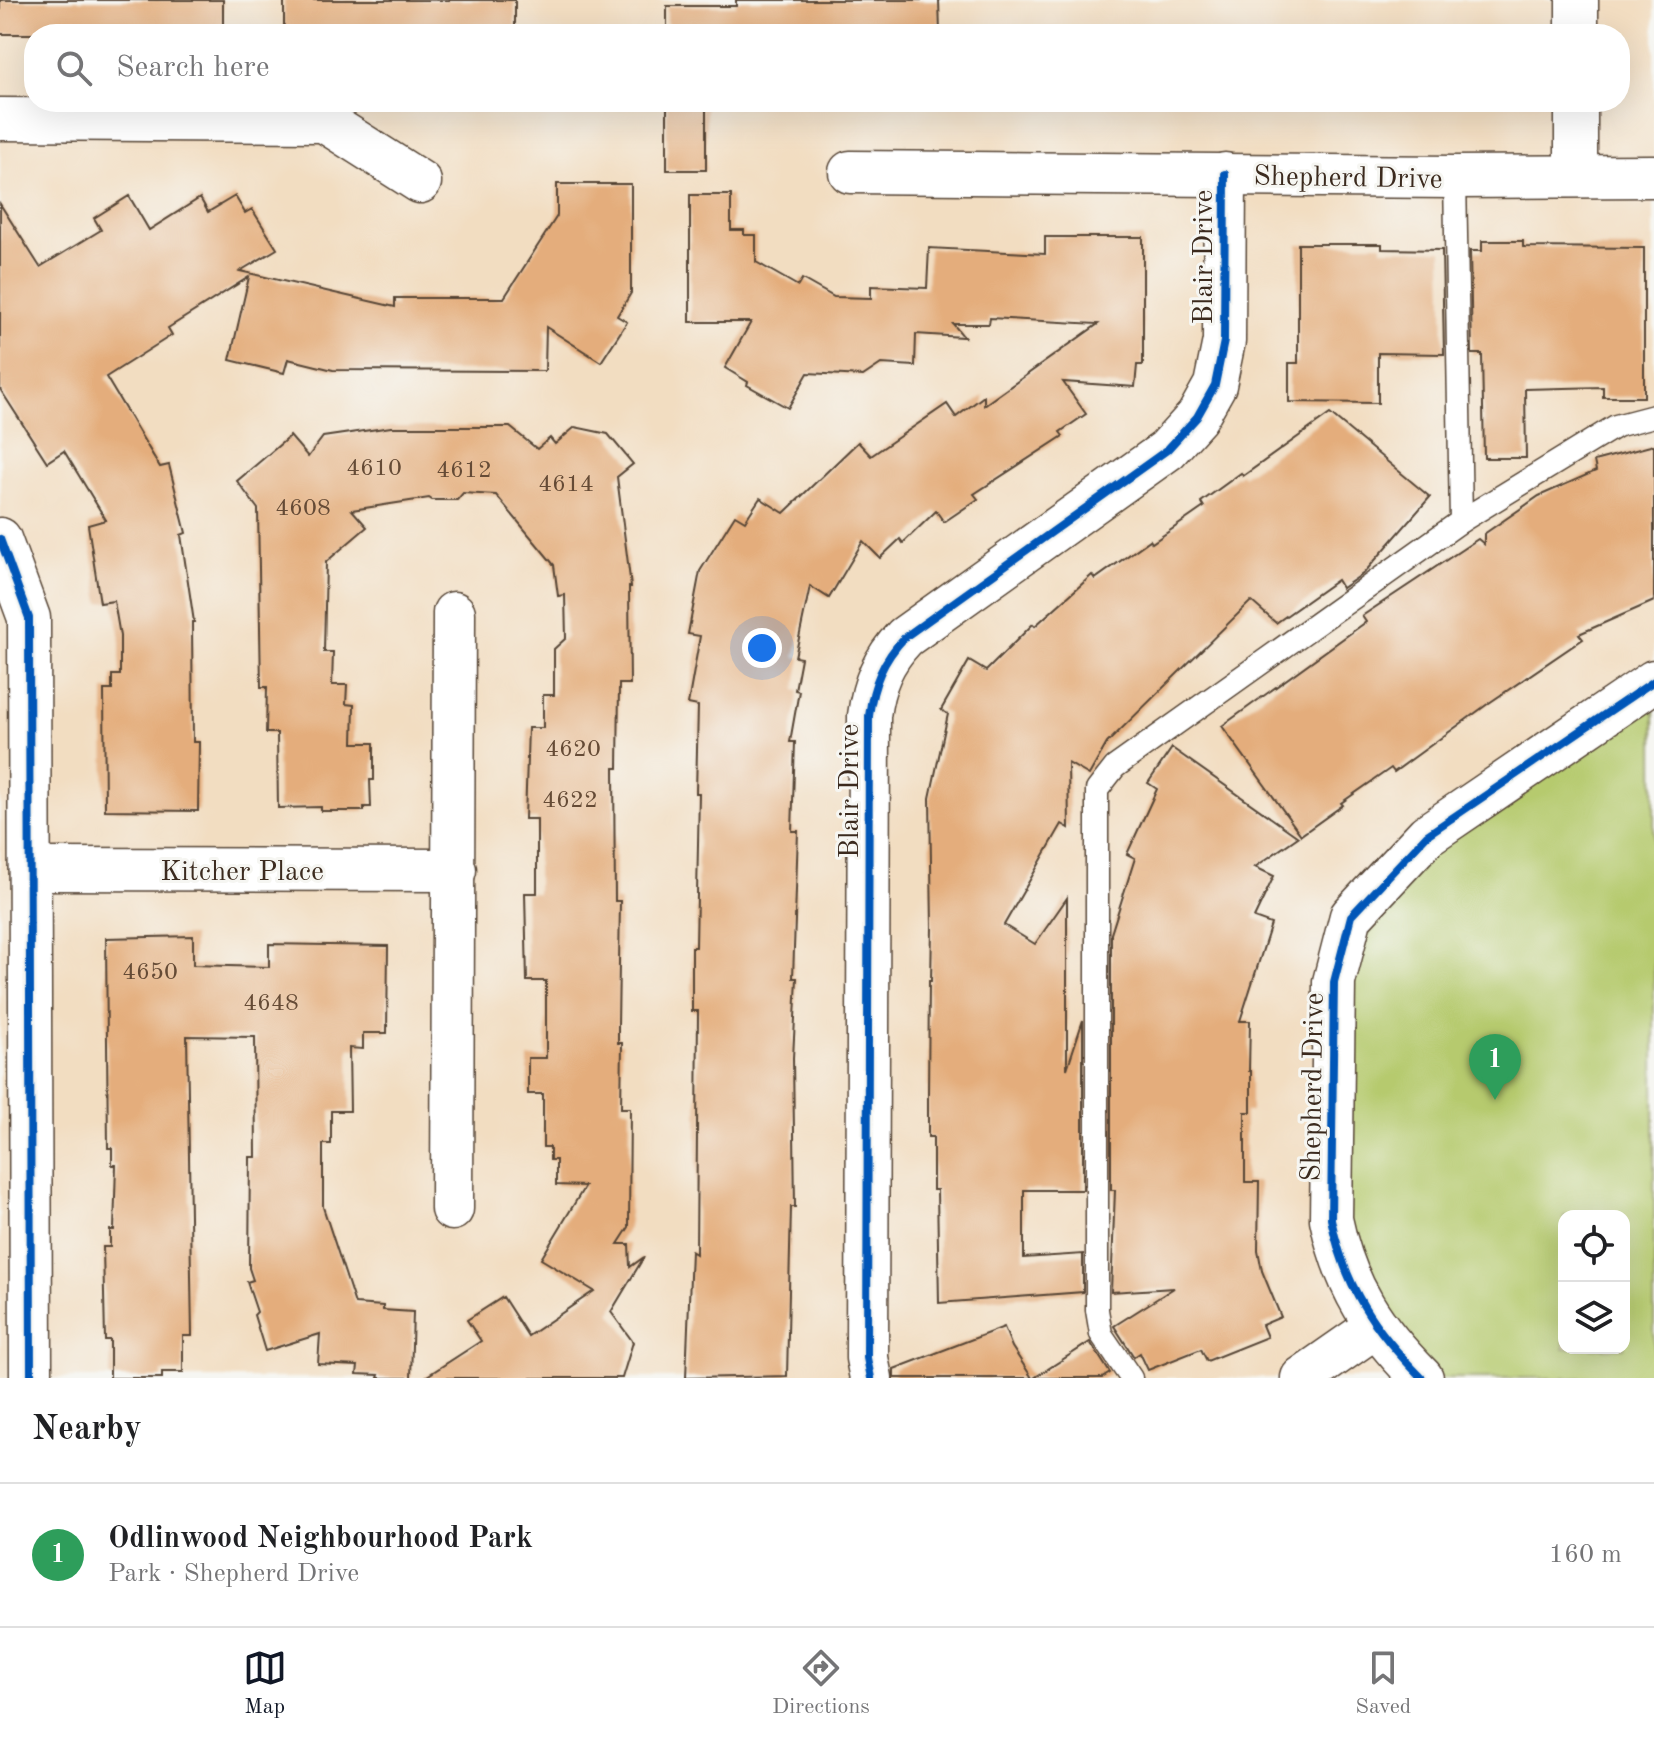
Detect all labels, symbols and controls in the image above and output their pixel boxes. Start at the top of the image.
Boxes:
search box [24,24,1630,112]
icon: search [52,46,96,90]
text: Search here [116,53,270,83]
street label: Shepherd Drive [1253,163,1443,195]
street label: Blair Drive [1191,190,1219,324]
house number: 4610 [346,457,402,481]
house number: 4612 [436,459,492,483]
house number: 4614 [538,473,594,497]
house number: 4608 [275,497,331,521]
your location [742,628,782,668]
street label: Blair Drive [837,724,865,858]
house number: 4620 [545,738,601,762]
house number: 4622 [542,789,598,813]
street label: Kitcher Place [160,859,324,887]
house number: 4650 [122,961,178,985]
house number: 4648 [243,992,299,1016]
street label: Shepherd Drive [1298,992,1330,1182]
pin: 1 [1469,1034,1521,1100]
map controls [1558,1210,1630,1354]
button: locate [1558,1210,1630,1282]
button: layers [1558,1282,1630,1354]
text: Nearby [32,1413,142,1447]
text: Odlinwood Neighbourhood Park [108,1524,533,1554]
text: 1 [50,1542,66,1568]
text: 160 m [1549,1542,1622,1568]
text: Park · Shepherd Drive [108,1561,359,1587]
tab: Map [243,1646,287,1721]
tab: Directions [772,1646,870,1721]
tab: Saved [1355,1646,1411,1721]

